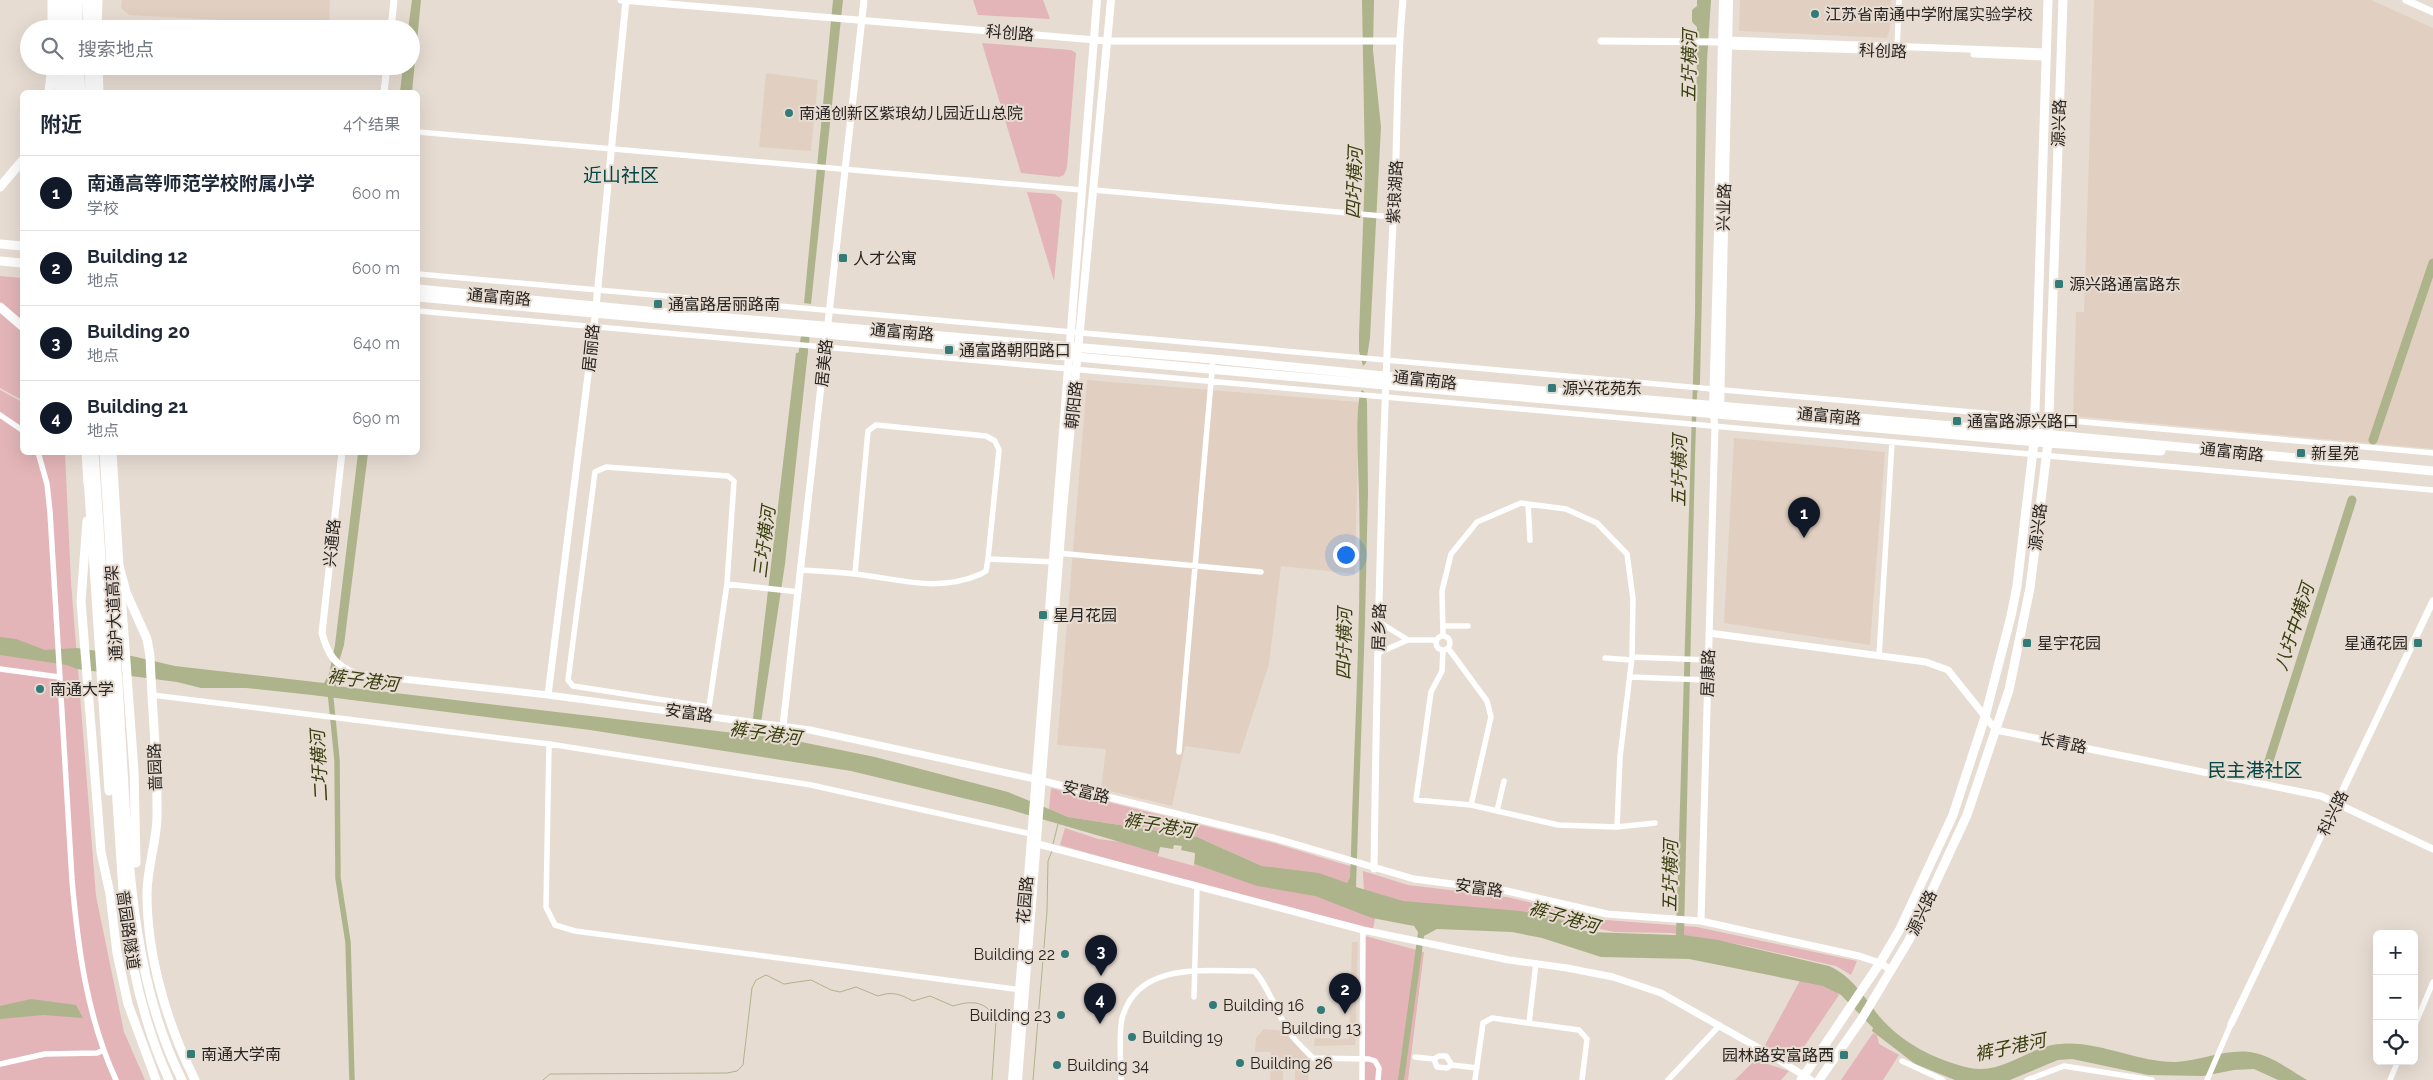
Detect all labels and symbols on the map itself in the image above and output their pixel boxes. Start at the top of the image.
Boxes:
place label: 江苏省南通中学附属实验学校 [1825,5,2033,24]
marker: 江苏省南通中学附属实验学校 [1809,8,1821,20]
street label: 科创路 [985,21,1035,45]
water label: 五圩横河 [1678,27,1700,102]
street label: 科创路 [1859,41,1907,61]
street label: 源兴路 [2049,99,2069,147]
place label: 南通创新区紫琅幼儿园近山总院 [799,104,1023,123]
marker: 南通创新区紫琅幼儿园近山总院 [783,107,795,119]
water label: 四圩横河 [1342,144,1366,219]
street label: 紫琅湖路 [1384,160,1406,224]
district label: 近山社区 [583,164,659,186]
street label: 兴业路 [1714,183,1734,231]
place label: 人才公寓 [853,249,917,268]
marker: 人才公寓 [837,252,849,264]
place label: 源兴路通富路东 [2069,275,2181,294]
marker: 源兴路通富路东 [2053,278,2065,290]
street label: 通富南路 [466,285,532,309]
place label: 通富路居丽路南 [668,295,780,314]
marker: 通富路居丽路南 [652,298,664,310]
street label: 通富南路 [869,320,935,344]
street label: 居丽路 [579,323,603,373]
street label: 居美路 [812,338,836,388]
place label: 通富路朝阳路口 [959,341,1071,360]
marker: 通富路朝阳路口 [943,344,955,356]
street label: 通富南路 [1392,367,1458,393]
place label: 源兴花苑东 [1562,379,1642,398]
street label: 朝阳路 [1062,380,1086,430]
marker: 源兴花苑东 [1546,382,1558,394]
street label: 通富南路 [1796,404,1862,428]
place label: 通富路源兴路口 [1967,412,2079,431]
marker: 通富路源兴路口 [1951,415,1963,427]
water label: 五圩横河 [1668,432,1690,507]
street label: 通富南路 [2199,439,2265,465]
place label: 新星苑 [2311,444,2359,463]
marker: 新星苑 [2295,447,2307,459]
pin: 1 [1788,497,1820,538]
water label: 三圩横河 [749,502,779,579]
street label: 源兴路 [2026,502,2050,552]
street label: 兴通路 [320,518,344,568]
your location [1333,542,1359,568]
street label: 通沪大道高架 [102,565,126,661]
water label: 八圩中横河 [2270,578,2319,673]
street label: 居乡路 [1369,603,1389,651]
water label: 四圩横河 [1333,605,1355,680]
place label: 星月花园 [1053,606,1117,625]
marker: 星月花园 [1037,609,1049,621]
place label: 星宇花园 [2037,634,2101,653]
place label: 星通花园 [2344,634,2408,653]
marker: 星宇花园 [2021,637,2033,649]
marker: 星通花园 [2412,637,2424,649]
street label: 居康路 [1698,649,1718,697]
water label: 裤子港河 [326,665,403,695]
place label: 南通大学 [50,680,114,699]
marker: 南通大学 [34,683,46,695]
street label: 安富路 [664,700,714,726]
water label: 裤子港河 [728,718,805,749]
water label: 二圩横河 [306,727,331,803]
street label: 长青路 [2038,729,2088,757]
street label: 啬园路 [145,743,165,791]
district label: 民主港社区 [2207,759,2303,781]
street label: 安富路 [1060,777,1112,807]
street label: 科兴路 [2314,787,2352,839]
water label: 裤子港河 [1122,808,1199,842]
water label: 五圩横河 [1659,837,1681,912]
street label: 花园路 [1013,875,1037,925]
street label: 安富路 [1454,875,1504,901]
street label: 源兴路 [1903,887,1941,939]
street label: 啬园路隧道 [113,889,143,971]
water label: 裤子港河 [1527,897,1604,938]
pin: 3 [1085,935,1117,976]
place label: Building 22 [974,945,1055,964]
marker: Building 22 [1059,948,1071,960]
pin: 2 [1329,973,1361,1014]
pin: 4 [1084,983,1116,1024]
place label: Building 16 [1223,996,1304,1015]
marker: Building 16 [1207,999,1219,1011]
marker: Building 13 [1315,1004,1327,1016]
place label: Building 23 [969,1006,1051,1025]
marker: Building 23 [1055,1009,1067,1021]
place label: Building 13 [1281,1019,1361,1038]
place label: Building 19 [1142,1028,1223,1047]
water label: 裤子港河 [1973,1029,2050,1065]
marker: Building 19 [1126,1031,1138,1043]
place label: 南通大学南 [201,1045,281,1064]
place label: 园林路安富路西 [1722,1046,1834,1065]
marker: 南通大学南 [185,1048,197,1060]
marker: 园林路安富路西 [1838,1049,1850,1061]
place label: Building 26 [1250,1054,1333,1073]
place label: Building 34 [1067,1056,1149,1075]
marker: Building 26 [1234,1057,1246,1069]
marker: Building 34 [1051,1059,1063,1071]

